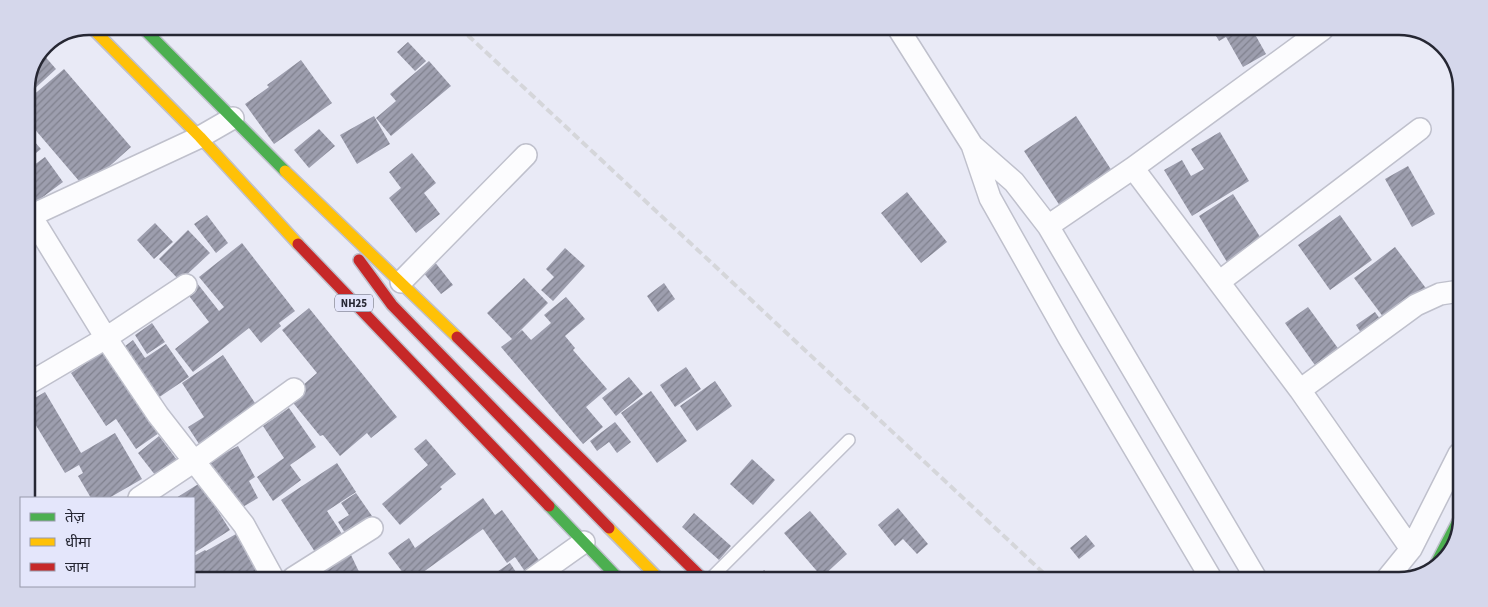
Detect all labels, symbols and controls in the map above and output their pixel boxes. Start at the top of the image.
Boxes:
road number: NH25 [335,294,373,312]
legend [20,497,195,587]
text: तेज़ [65,507,86,528]
text: धीमा [65,532,92,553]
text: जाम [65,557,90,578]

